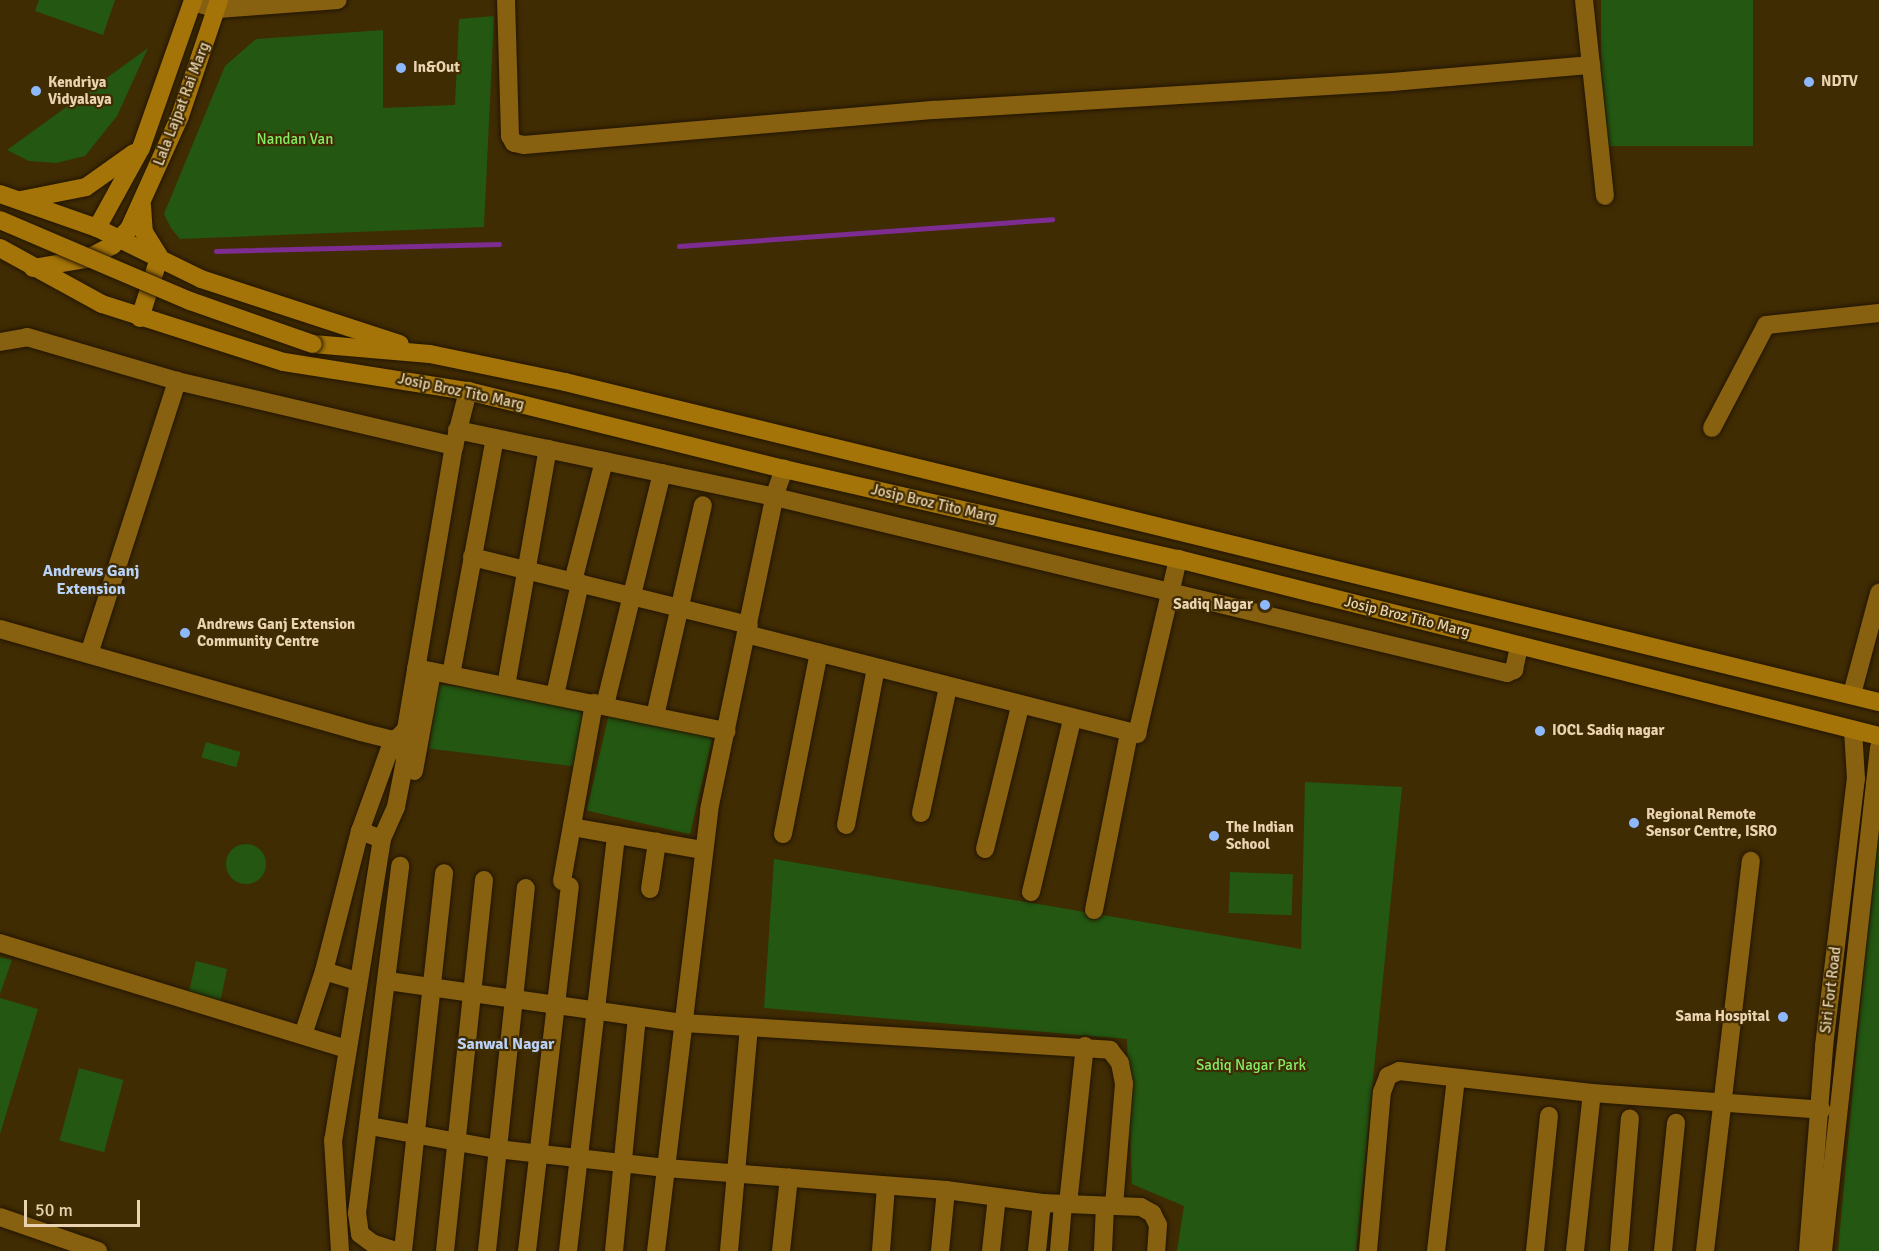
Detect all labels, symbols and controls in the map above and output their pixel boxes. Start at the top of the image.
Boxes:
street label: Lala Lajpat Rai Marg [150,40,214,168]
place label: In&Out [413,59,460,77]
marker: In&Out [394,61,408,75]
place label: Kendriya Vidyalaya [48,73,112,108]
place label: NDTV [1821,73,1858,91]
marker: NDTV [1802,75,1816,89]
marker: Kendriya Vidyalaya [29,84,43,98]
park label: Nandan Van [257,131,333,149]
street label: Josip Broz Tito Marg [396,370,526,414]
street label: Josip Broz Tito Marg [869,481,999,527]
district label: Andrews Ganj Extension [43,561,139,599]
street label: Josip Broz Tito Marg [1342,593,1472,641]
place label: Sadiq Nagar [1173,596,1253,614]
marker: Sadiq Nagar [1258,598,1272,612]
place label: Andrews Ganj Extension Community Centre [197,615,355,650]
marker: Andrews Ganj Extension Community Centre [178,626,192,640]
place label: IOCL Sadiq nagar [1552,722,1664,740]
marker: IOCL Sadiq nagar [1533,724,1547,738]
place label: Regional Remote Sensor Centre, ISRO [1646,805,1777,840]
marker: Regional Remote Sensor Centre, ISRO [1627,816,1641,830]
place label: The Indian School [1226,818,1294,853]
marker: The Indian School [1207,829,1221,843]
street label: Siri Fort Road [1817,946,1845,1034]
place label: Sama Hospital [1676,1008,1770,1026]
marker: Sama Hospital [1774,1008,1792,1026]
district label: Sanwal Nagar [458,1034,554,1054]
park label: Sadiq Nagar Park [1196,1057,1306,1075]
scale bar [27,1188,142,1226]
text: 50 m [35,1199,73,1221]

